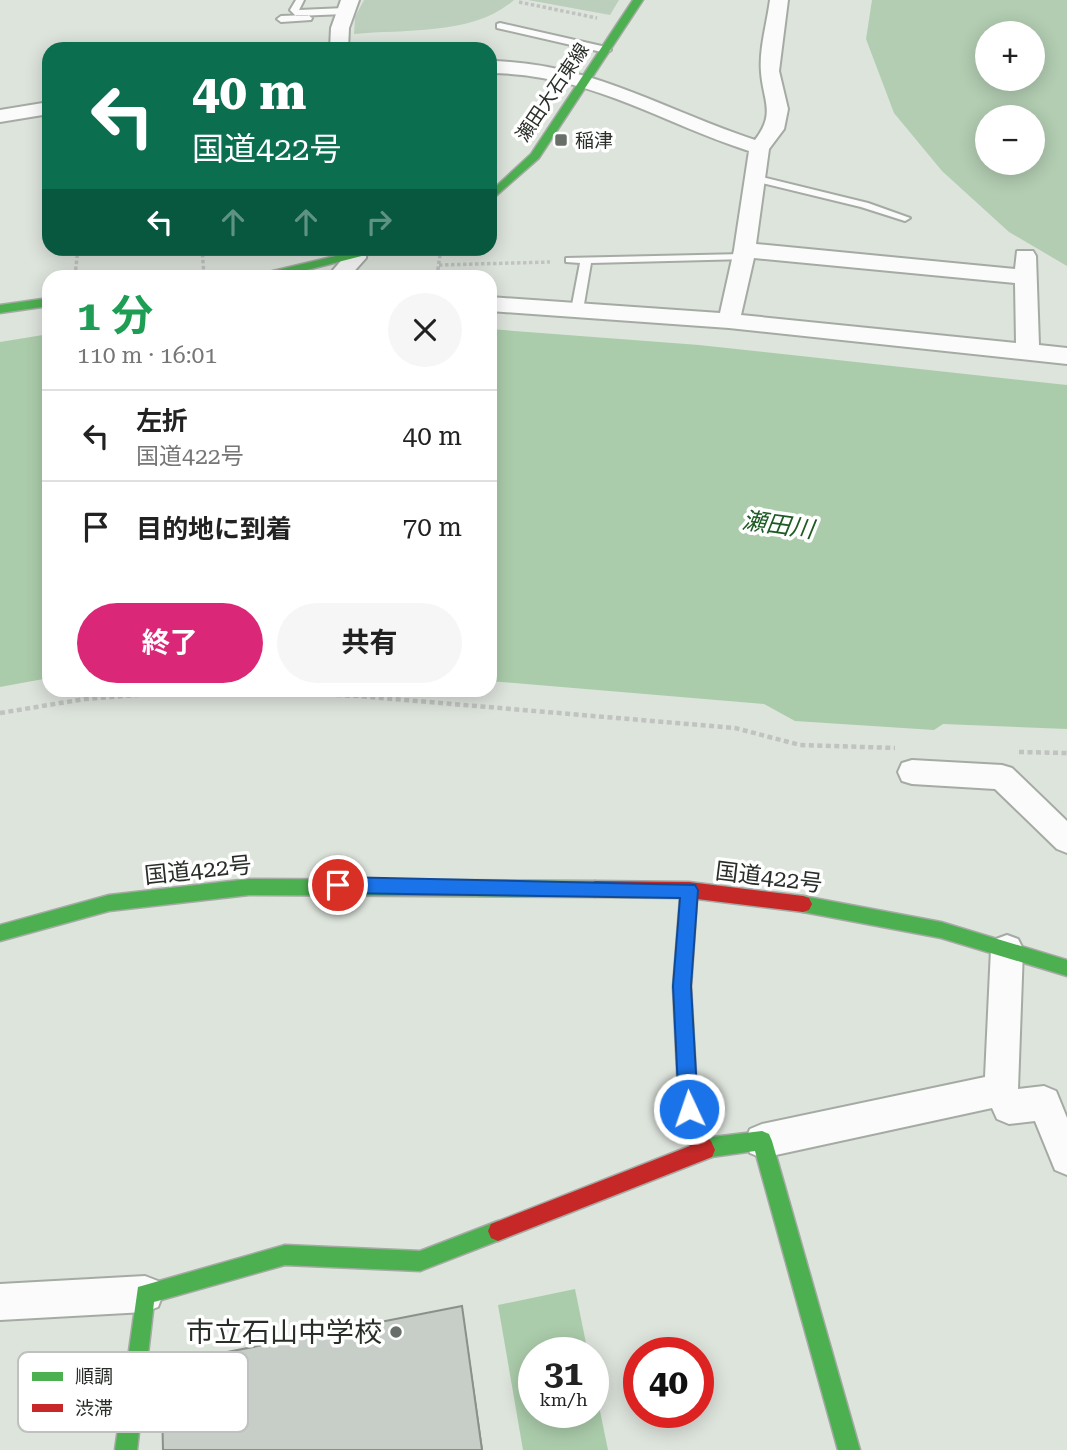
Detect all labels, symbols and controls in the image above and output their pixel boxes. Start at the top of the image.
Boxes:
map controls [975,21,1045,175]
button: + [975,21,1045,91]
street label: 瀬田大石東線 [511,39,594,146]
text: 40 m [192,64,307,121]
icon: left [77,70,168,161]
button: − [975,105,1045,175]
place label: 稲津 [575,129,613,152]
text: 国道422号 [192,130,342,168]
marker: 稲津 [553,132,569,148]
icon: left [141,203,179,241]
icon: ahead [214,203,252,241]
icon: ahead [287,203,325,241]
icon: right [360,203,398,241]
text: 1 分 [77,291,153,340]
button: close [388,293,462,367]
text: 110 m · 16:01 [77,342,217,369]
text: 左折 [136,406,188,436]
icon: left [77,417,115,455]
text: 40 m [403,421,462,451]
text: 国道422号 [136,443,244,470]
water label: 瀬田川 [740,506,819,544]
icon: arrive [77,508,115,546]
text: 70 m [403,512,462,542]
text: 目的地に到着 [136,514,292,544]
button: 終了 [77,603,263,683]
button: 共有 [277,603,462,683]
street label: 国道422号 [143,851,253,890]
pin [308,855,368,915]
street label: 国道422号 [714,858,824,897]
icon: arrive [319,866,357,904]
position arrow [652,1072,726,1146]
place label: 市立石山中学校 [186,1316,382,1349]
marker: 市立石山中学校 [388,1324,404,1340]
speed limit sign: 40 [623,1337,714,1428]
legend [18,1352,248,1432]
text: 31 [544,1353,583,1394]
text: 順調 [75,1365,113,1388]
text: km/h [539,1389,588,1410]
text: 渋滞 [75,1397,113,1420]

